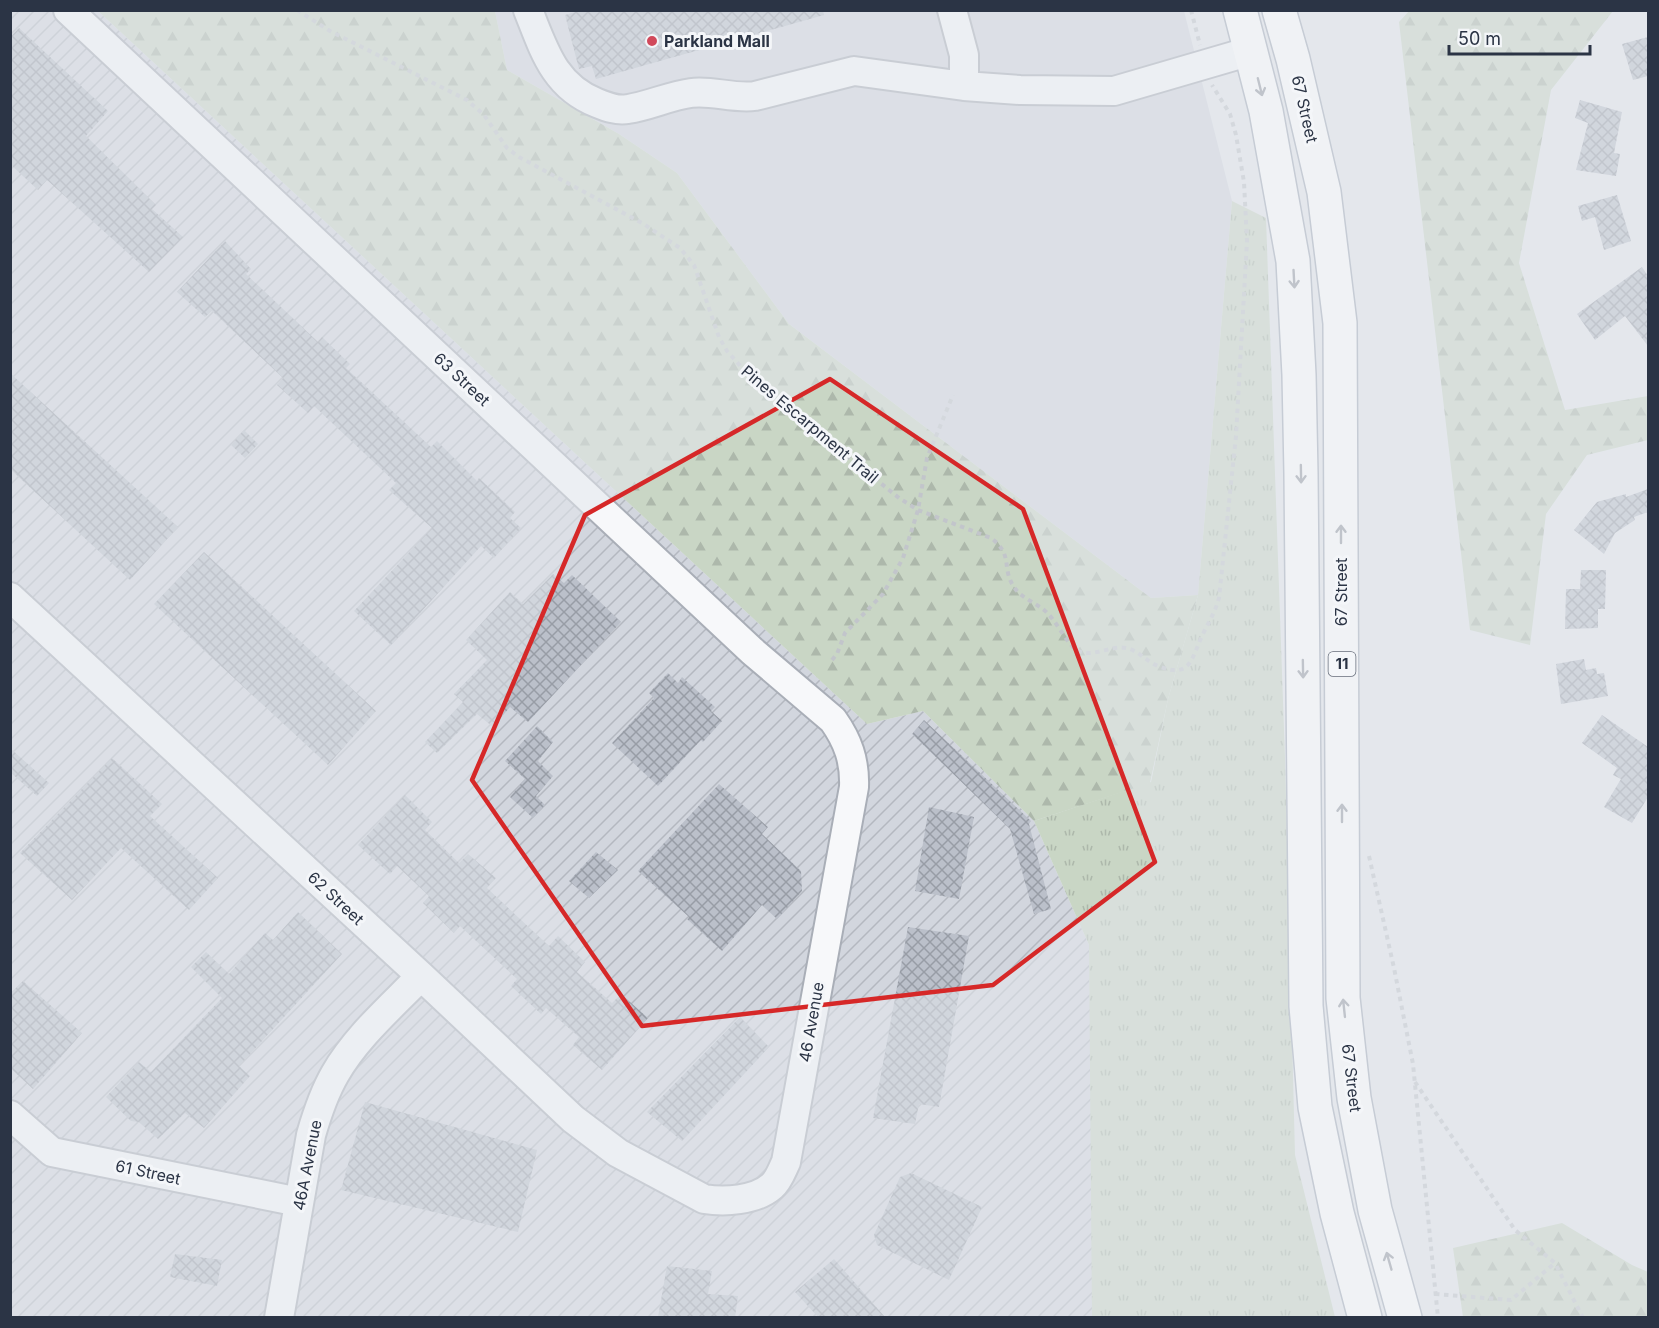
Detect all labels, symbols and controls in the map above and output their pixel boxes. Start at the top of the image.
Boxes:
scale bar [1449,18,1590,56]
text: 50 m [1458,28,1501,49]
place label: Parkland Mall [664,31,770,51]
marker: Parkland Mall [645,34,659,48]
street label: 67 Street [1288,73,1322,145]
one-way arrow [1255,77,1267,96]
one-way arrow [1289,269,1300,289]
street label: 63 Street [430,348,494,410]
street label: Pines Escarpment Trail [737,361,883,487]
one-way arrow [1296,463,1307,483]
one-way arrow [1335,524,1347,544]
street label: 67 Street [1331,558,1351,626]
road number: 11 [1328,652,1356,676]
one-way arrow [1297,658,1309,678]
one-way arrow [1337,803,1348,823]
street label: 62 Street [304,867,368,929]
street label: 46 Avenue [794,980,828,1064]
one-way arrow [1338,998,1349,1018]
street label: 67 Street [1338,1043,1366,1113]
street label: 46A Avenue [288,1118,326,1212]
street label: 61 Street [114,1155,182,1189]
one-way arrow [1383,1252,1394,1271]

